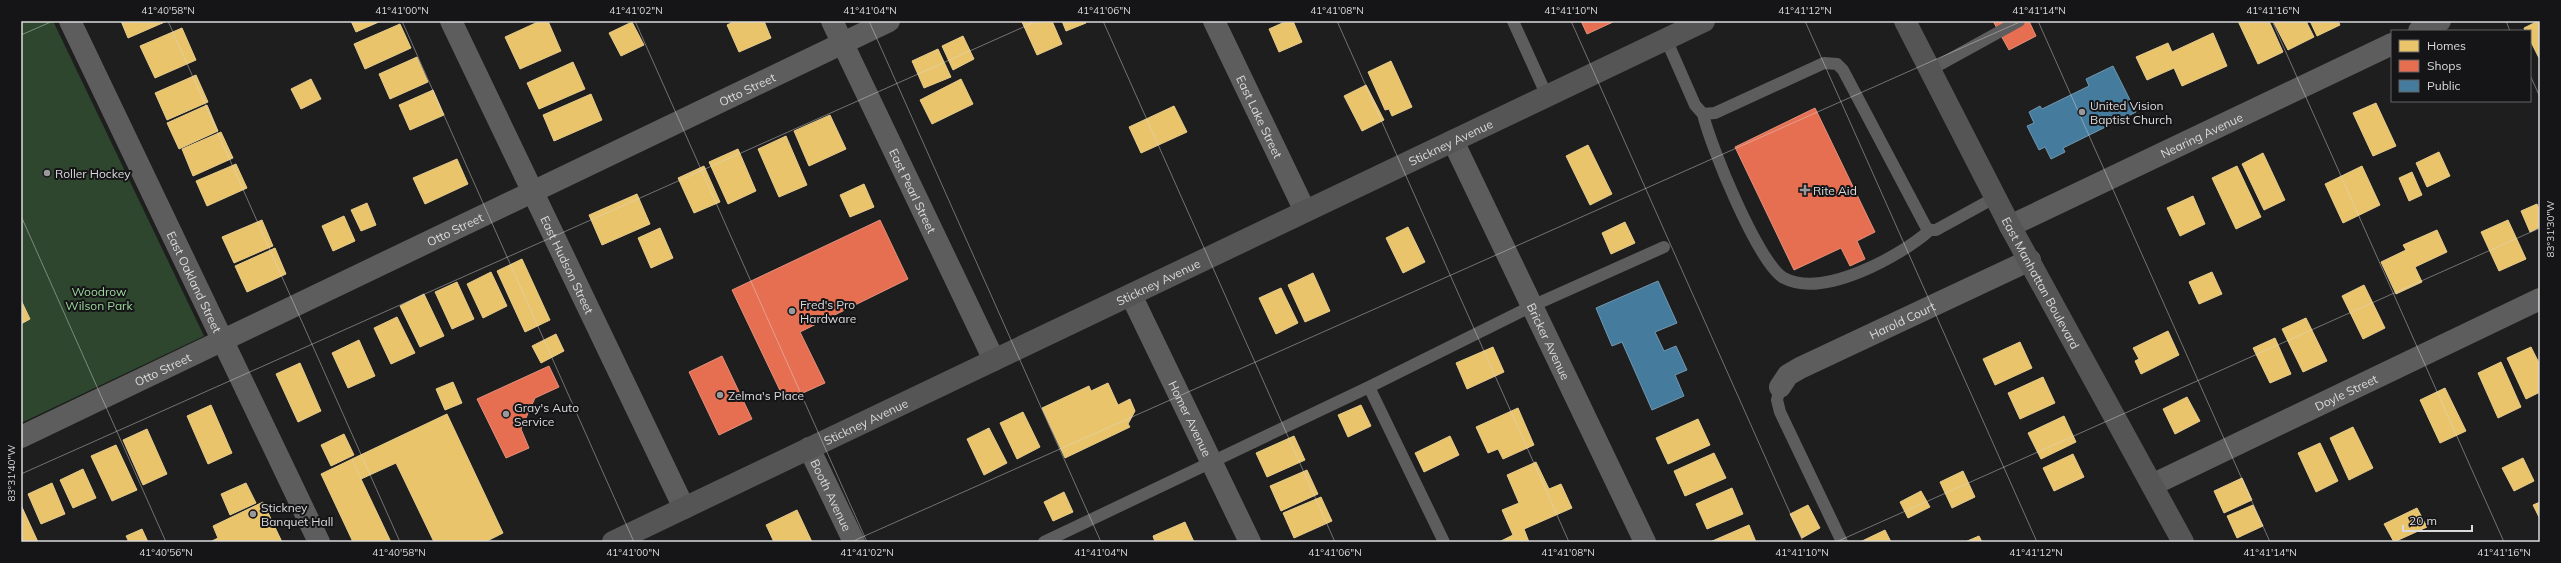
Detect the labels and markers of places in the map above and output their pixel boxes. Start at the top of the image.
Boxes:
place label: United Vision Baptist Church [2090,98,2172,127]
marker: United Vision Baptist Church [2077,107,2087,117]
place label: Roller Hockey [55,166,131,181]
marker: Roller Hockey [42,168,52,178]
place label: Rite Aid [1813,183,1857,198]
marker: Rite Aid [1800,185,1810,195]
place label: Fred's Pro Hardware [800,297,856,326]
marker: Fred's Pro Hardware [787,306,797,316]
place label: Zelma's Place [728,388,804,403]
marker: Zelma's Place [715,390,725,400]
place label: Gray's Auto Service [514,400,579,429]
marker: Gray's Auto Service [501,409,511,419]
place label: Stickney Banquet Hall [261,500,333,529]
marker: Stickney Banquet Hall [248,509,258,519]

